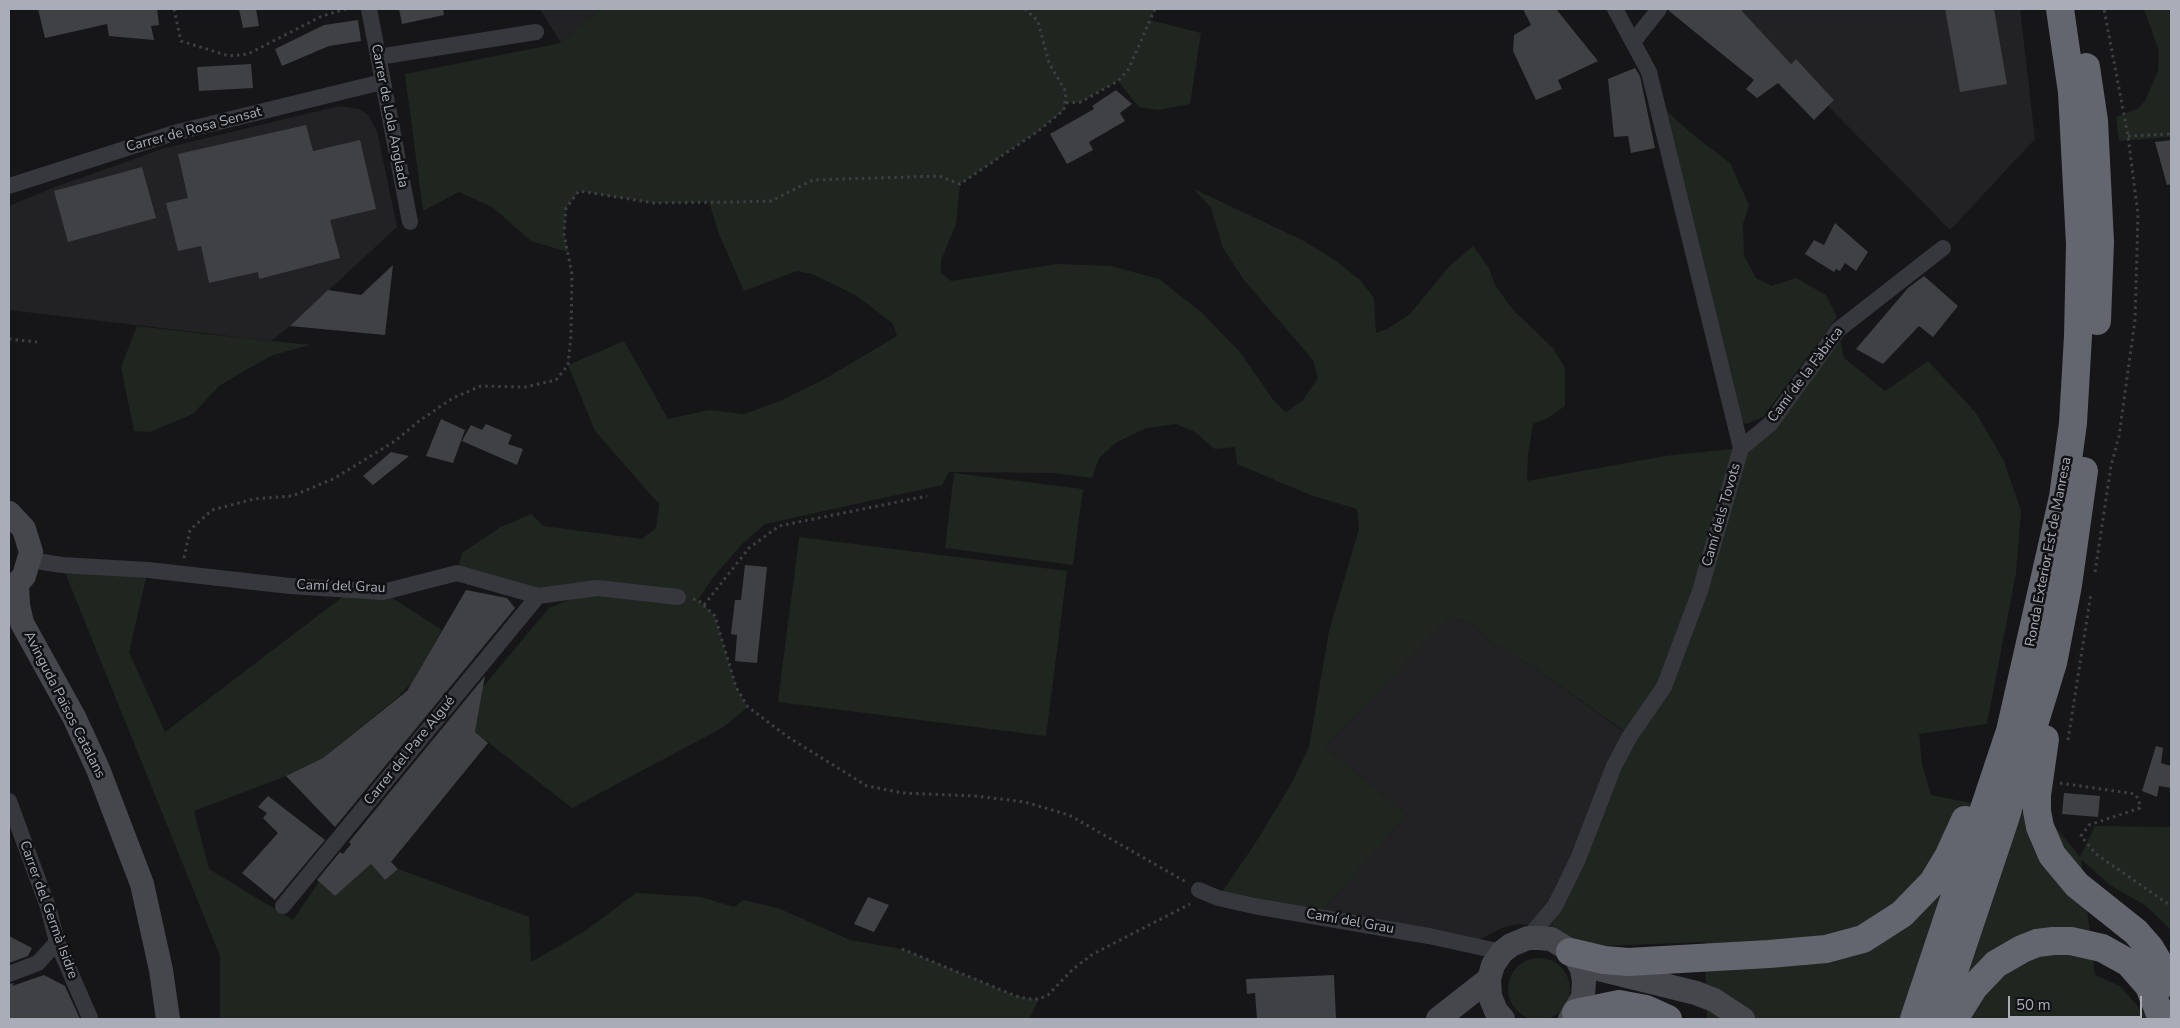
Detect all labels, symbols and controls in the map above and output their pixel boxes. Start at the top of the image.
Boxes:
street label: Carrer de Lola Anglada [367,43,411,189]
street label: Carrer de Rosa Sensat [124,104,264,156]
street label: Camí de la Fàbrica [1765,324,1847,426]
street label: Ronda Exterior Est de Manresa [2022,456,2076,648]
street label: Camí dels Tovots [1699,461,1745,569]
street label: Camí del Grau [296,577,386,597]
street label: Avinguda Països Catalans [20,629,108,781]
street label: Carrer del Pare Algué [361,693,459,809]
street label: Carrer del Germà Isidre [15,839,81,981]
street label: Camí del Grau [1305,906,1395,938]
scale bar [2010,986,2144,1018]
text: 50 m [2016,995,2051,1015]

